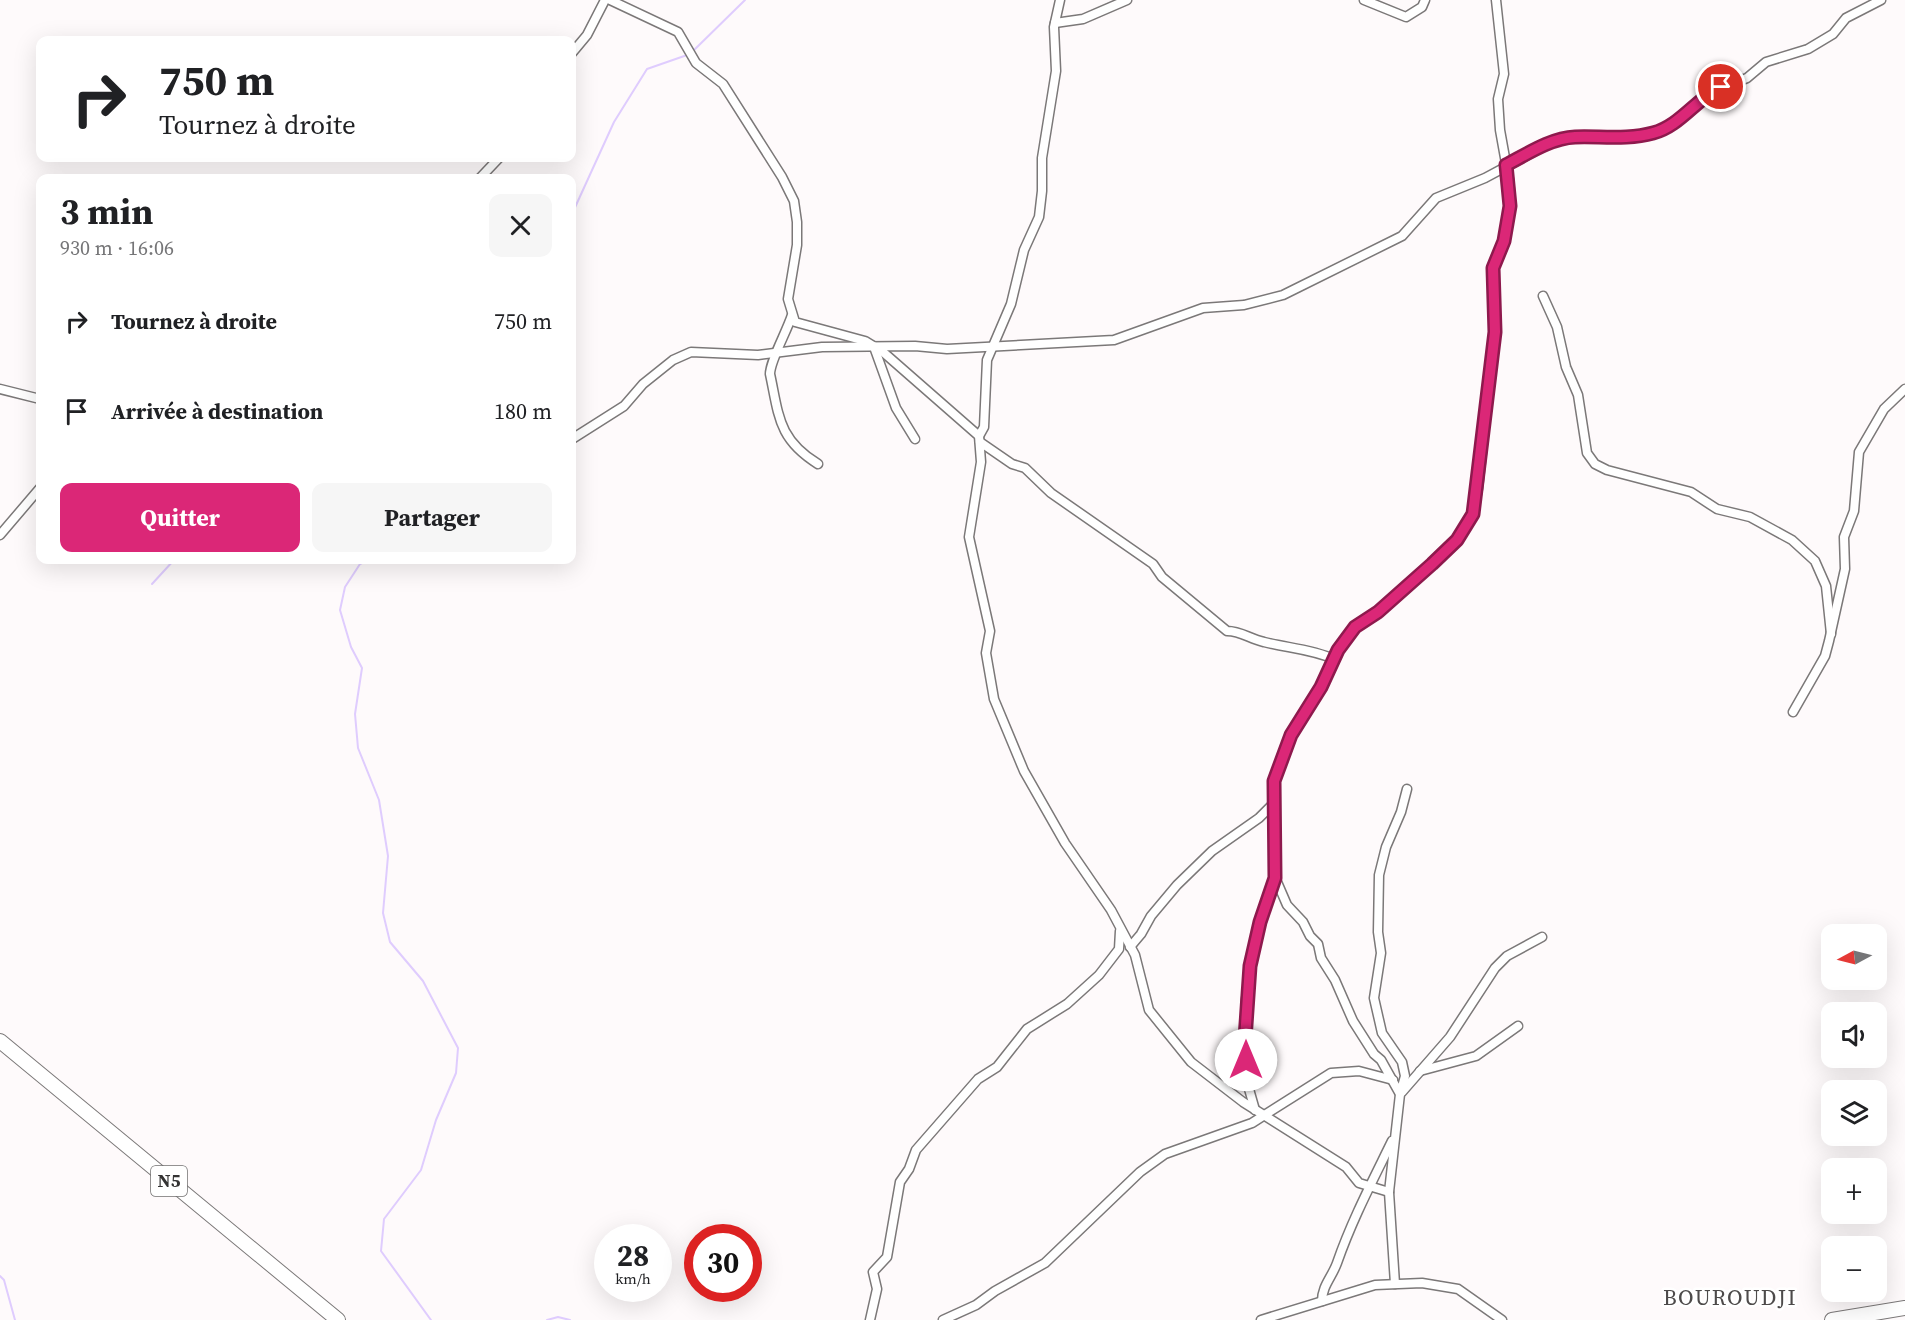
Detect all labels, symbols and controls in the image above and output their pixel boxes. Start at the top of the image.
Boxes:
text: 750 m [159,51,274,109]
icon: right [60,60,138,138]
pin [1695,61,1746,112]
icon: arrive [1704,70,1737,103]
text: Tournez à droite [159,106,356,143]
text: 3 min [60,187,153,236]
button: close [489,194,552,257]
text: 930 m · 16:06 [60,234,174,262]
icon: right [60,305,93,338]
text: Tournez à droite [111,306,277,336]
text: 750 m [494,306,552,336]
icon: arrive [60,395,93,428]
text: Arrivée à destination [111,396,323,426]
text: 180 m [494,396,552,426]
button: Quitter [60,483,300,552]
button: Partager [312,483,552,552]
north arrow [1821,924,1887,990]
map controls [1821,924,1887,1302]
button: sound [1821,1002,1887,1068]
position arrow [1214,1028,1278,1092]
button: layers [1821,1080,1887,1146]
button: + [1821,1158,1887,1224]
road number: N5 [151,1166,187,1196]
speed limit sign: 30 [684,1224,762,1302]
text: 28 [617,1235,649,1276]
button: − [1821,1236,1887,1302]
text: km/h [615,1268,651,1289]
district label: BOUROUDJI [1663,1282,1797,1312]

